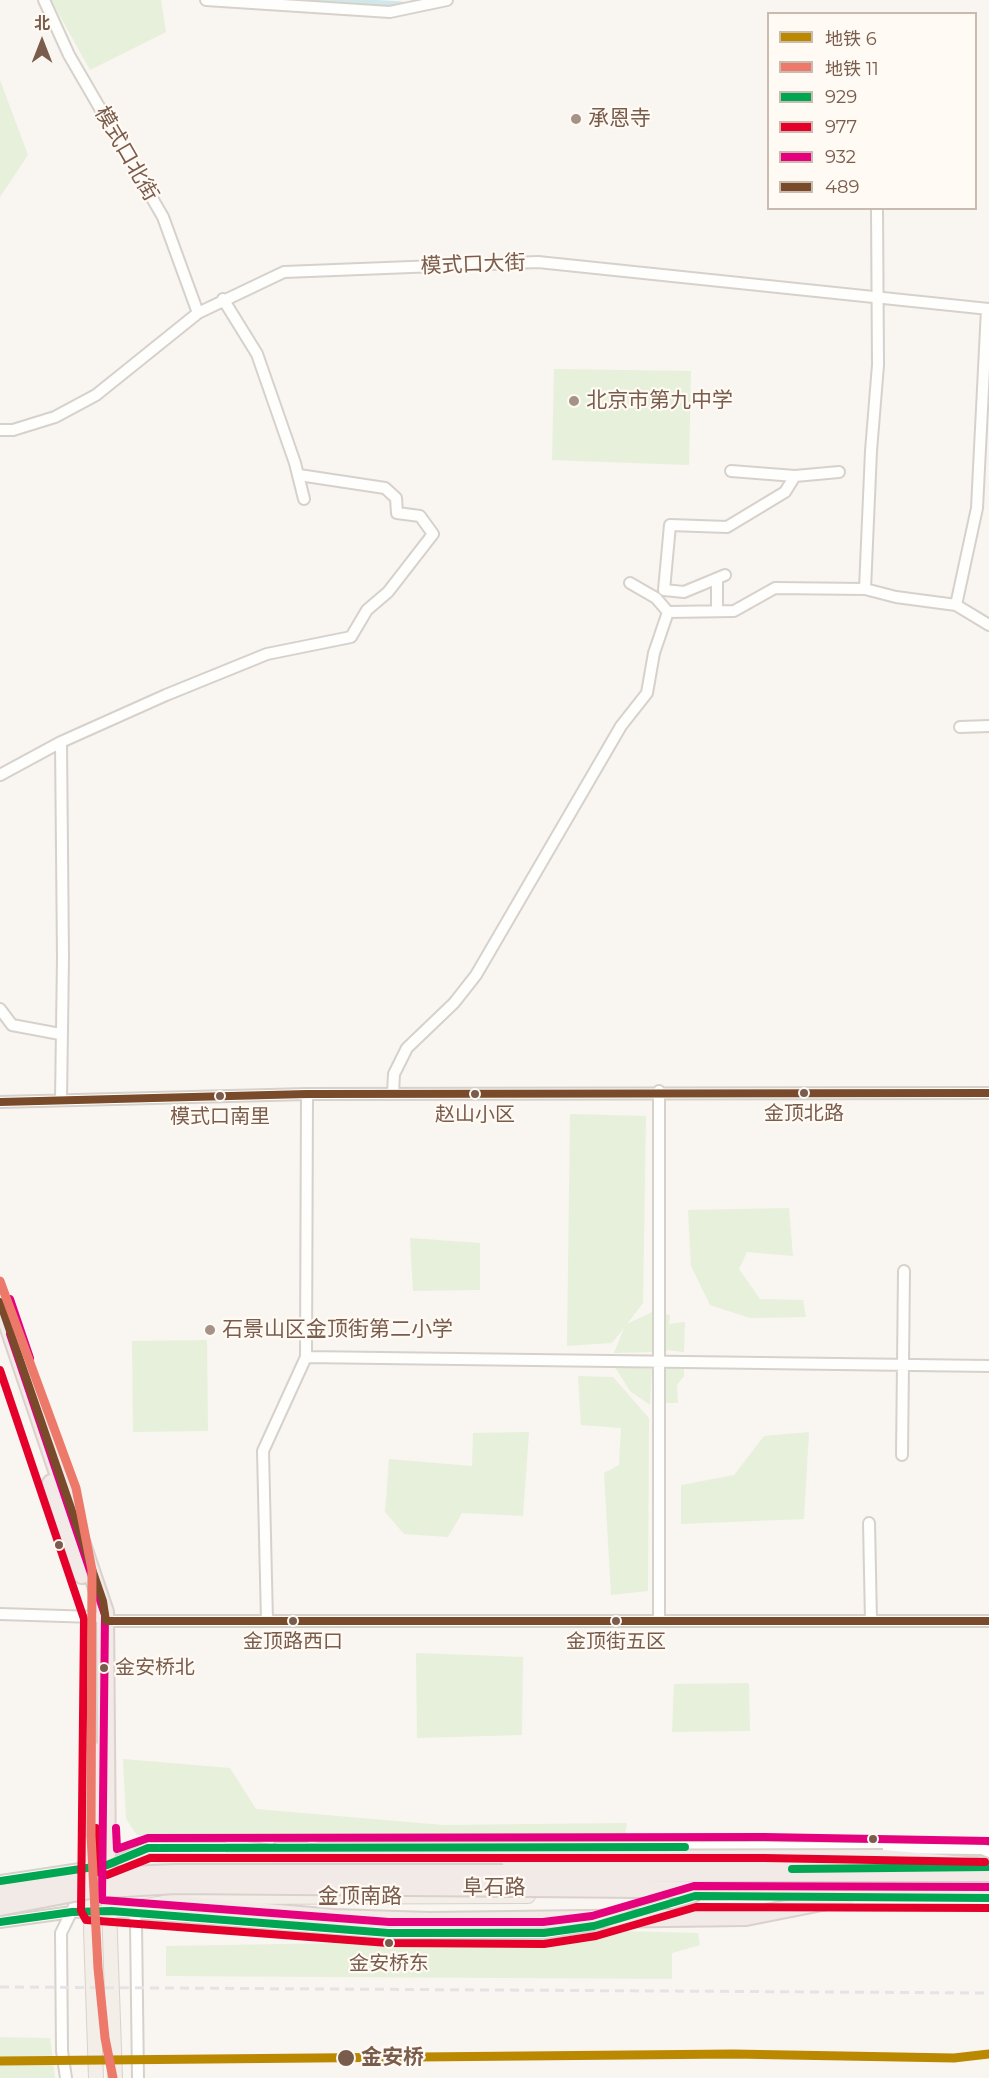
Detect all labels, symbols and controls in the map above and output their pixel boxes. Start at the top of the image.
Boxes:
north arrow [12,12,72,72]
legend [767,12,977,210]
text: 北 [34,14,50,33]
text: 地铁 6 [825,28,877,50]
text: 地铁 11 [825,58,879,80]
text: 929 [825,86,857,108]
street label: 模式口北街 [89,102,163,206]
place label: 承恩寺 [588,106,651,132]
marker: 承恩寺 [569,112,583,126]
text: 977 [825,116,857,138]
text: 932 [825,146,856,168]
text: 489 [825,176,860,198]
street label: 模式口大街 [420,251,526,279]
place label: 北京市第九中学 [586,388,733,414]
marker: 北京市第九中学 [567,394,581,408]
marker: 金顶北路 [798,1087,810,1099]
marker: 赵山小区 [469,1088,481,1100]
marker: 模式口南里 [214,1090,226,1102]
place label: 金顶北路 [764,1102,844,1126]
place label: 赵山小区 [435,1103,515,1127]
place label: 模式口南里 [170,1105,270,1129]
place label: 石景山区金顶街第二小学 [222,1317,453,1343]
marker: 石景山区金顶街第二小学 [203,1323,217,1337]
unlabelled marker [53,1539,65,1551]
marker: 金顶路西口 [287,1615,299,1627]
marker: 金顶街五区 [610,1615,622,1627]
place label: 金顶路西口 [243,1630,343,1654]
place label: 金顶街五区 [566,1630,666,1654]
place label: 金安桥北 [115,1656,195,1680]
marker: 金安桥北 [98,1662,110,1674]
unlabelled marker [867,1833,879,1845]
street label: 阜石路 [463,1875,525,1901]
street label: 金顶南路 [318,1884,402,1910]
marker: 金安桥东 [383,1937,395,1949]
place label: 金安桥东 [349,1952,429,1976]
place label: 金安桥 [361,2045,424,2071]
marker: 金安桥 [336,2048,356,2068]

